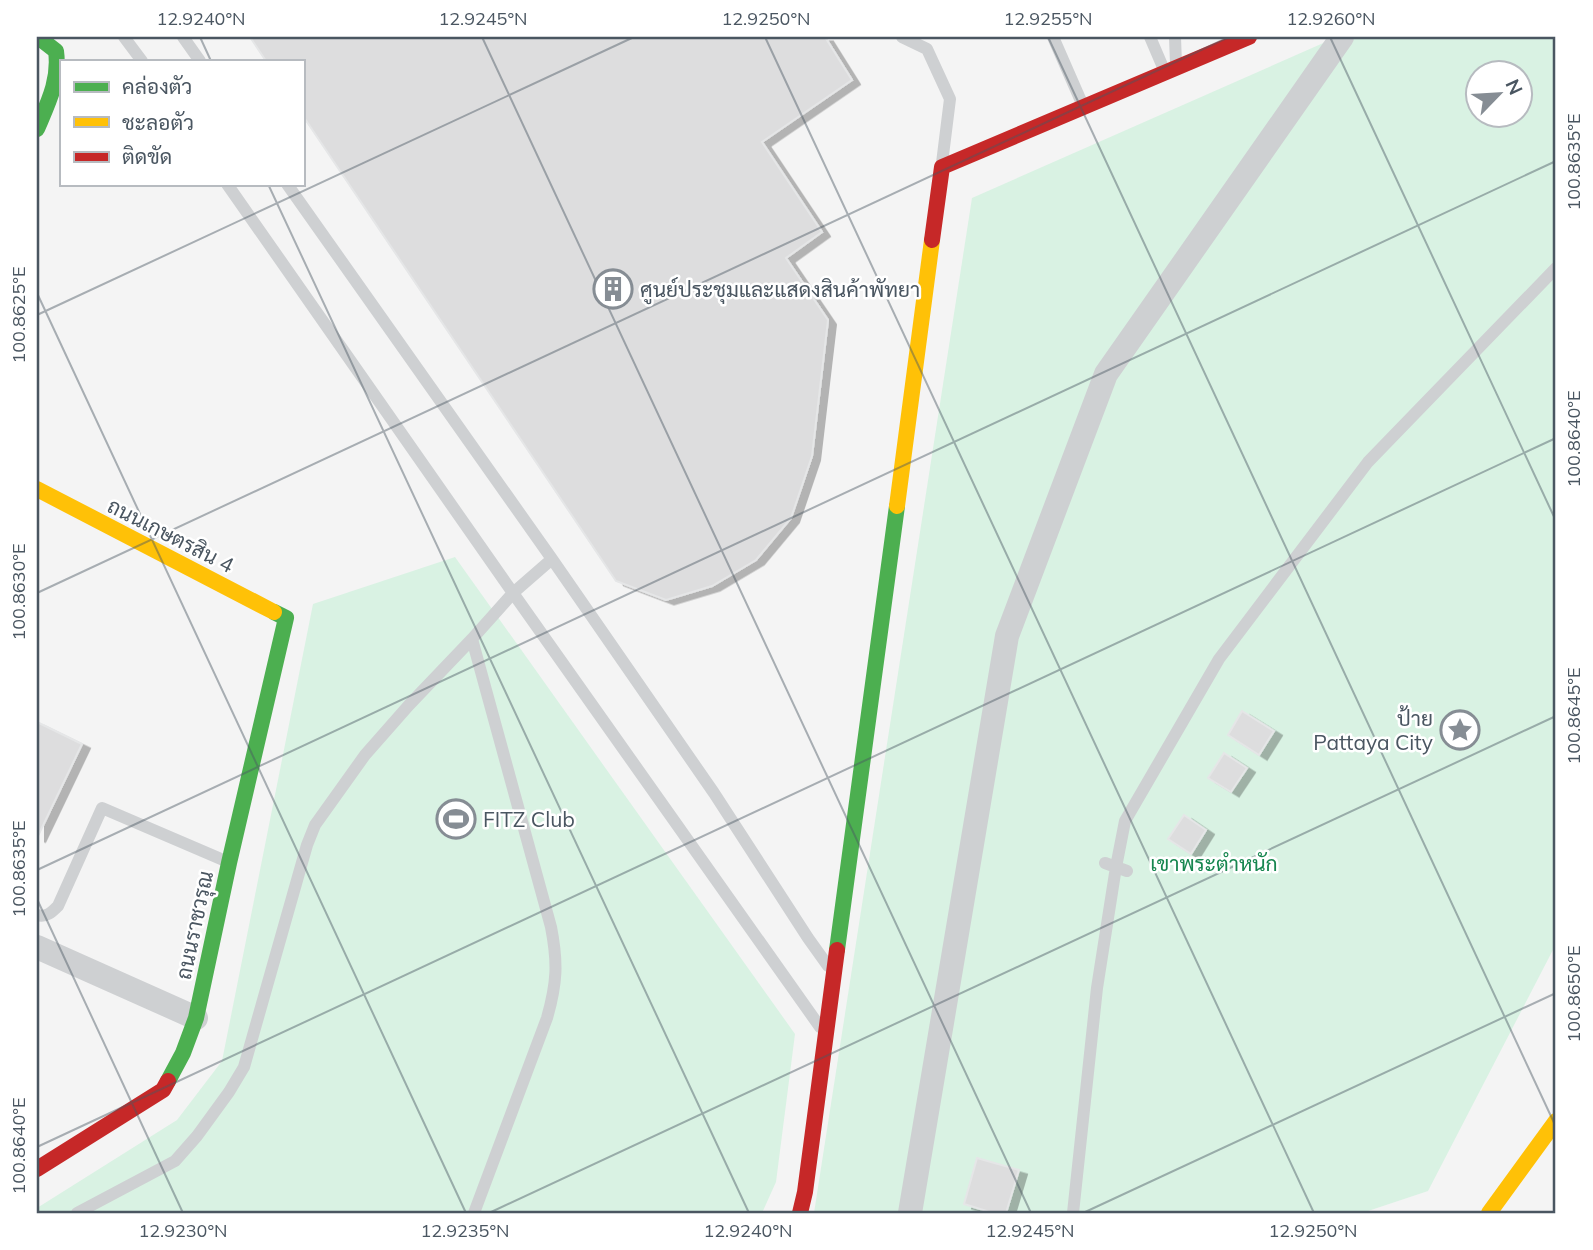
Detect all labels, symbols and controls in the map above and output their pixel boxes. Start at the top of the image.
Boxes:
text: 12.9240°N [156,7,246,30]
text: 12.9245°N [438,7,528,30]
text: 12.9250°N [721,7,811,30]
text: 12.9255°N [1003,7,1093,30]
text: 12.9260°N [1286,7,1376,30]
legend [60,60,304,186]
north arrow [1464,60,1534,130]
text: คล่องตัว [122,73,192,99]
text: N [1500,75,1528,98]
text: ชะลอตัว [122,109,194,135]
text: 100.8635°E [1562,114,1585,210]
text: ติดขัด [122,143,172,169]
text: 100.8625°E [7,267,30,363]
building icon: ศูนย์ประชุมและแสดงสินค้าพัทยา [592,268,634,310]
place label: ศูนย์ประชุมและแสดงสินค้าพัทยา [640,276,920,305]
text: 100.8640°E [1562,391,1585,487]
street label: ถนนเกษตรสิน 4 [103,492,239,578]
text: 100.8630°E [7,544,30,640]
text: 100.8645°E [1562,668,1585,764]
place label: ป้าย Pattaya City [1313,705,1433,755]
place icon: ป้าย Pattaya City [1439,709,1481,751]
sports icon: FITZ Club [435,798,477,840]
place label: FITZ Club [483,806,575,832]
text: 100.8635°E [7,821,30,917]
park label: เขาพระตำหนัก [1150,850,1278,876]
street label: ถนนราชวรุณ [170,868,220,982]
text: 100.8650°E [1562,946,1585,1042]
text: 100.8640°E [7,1098,30,1194]
text: 12.9230°N [138,1219,228,1242]
text: 12.9235°N [420,1219,510,1242]
text: 12.9240°N [703,1219,793,1242]
text: 12.9245°N [985,1219,1075,1242]
text: 12.9250°N [1268,1219,1358,1242]

